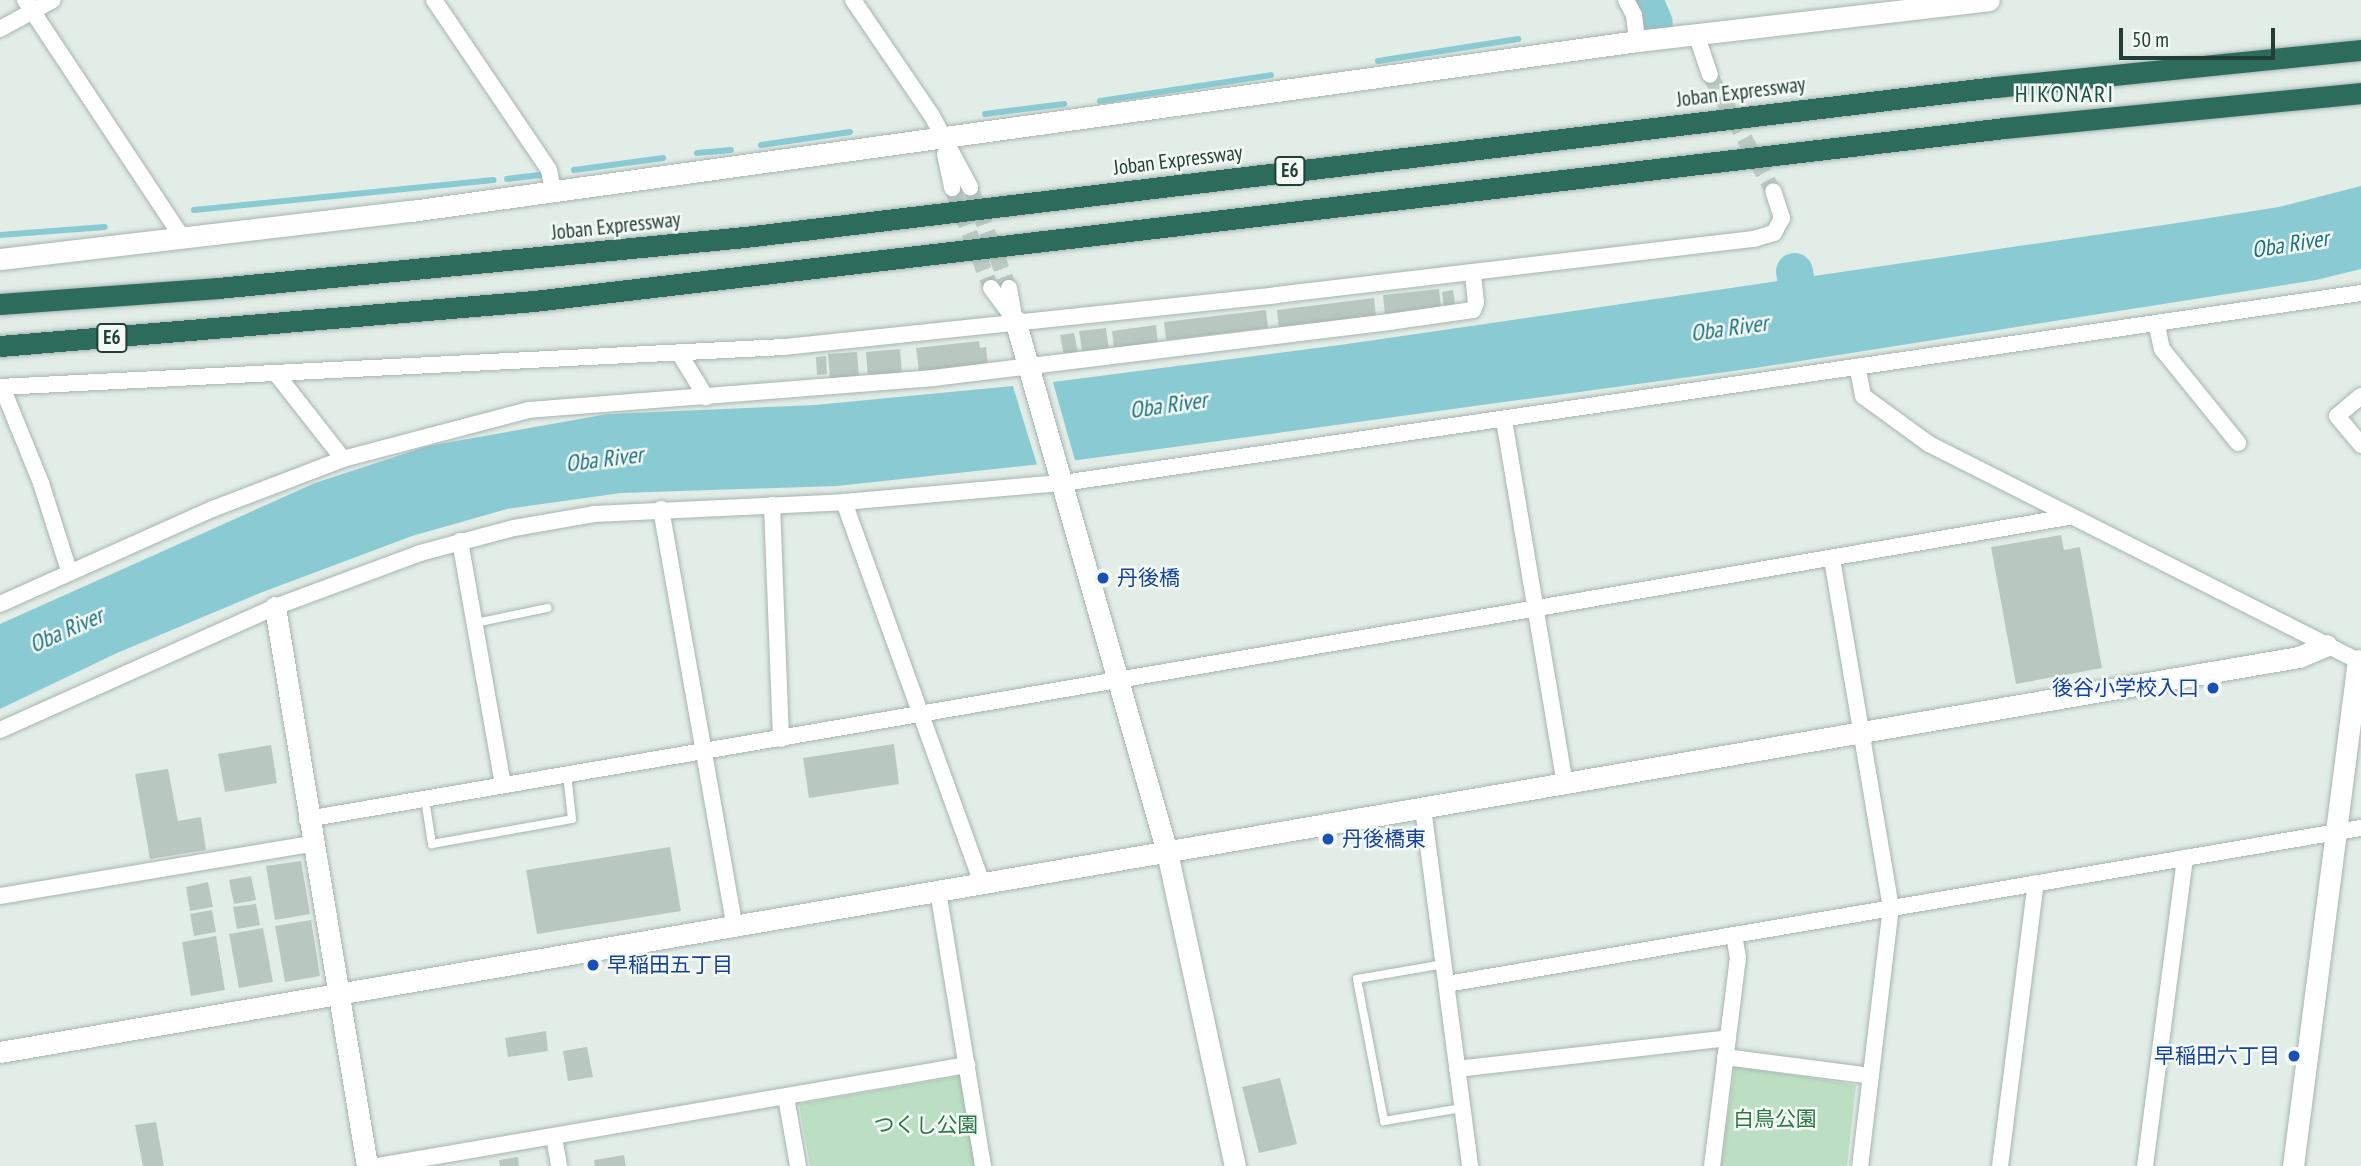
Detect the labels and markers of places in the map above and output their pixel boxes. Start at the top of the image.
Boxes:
place label: 丹後橋 [1117,565,1180,591]
marker: 丹後橋 [1095,570,1111,586]
place label: 後谷小学校入口 [2052,675,2199,701]
marker: 後谷小学校入口 [2205,680,2221,696]
place label: 丹後橋東 [1342,826,1426,852]
marker: 丹後橋東 [1320,831,1336,847]
place label: 早稲田五丁目 [607,952,733,978]
marker: 早稲田五丁目 [585,957,601,973]
place label: 早稲田六丁目 [2154,1043,2280,1069]
marker: 早稲田六丁目 [2286,1048,2302,1064]

